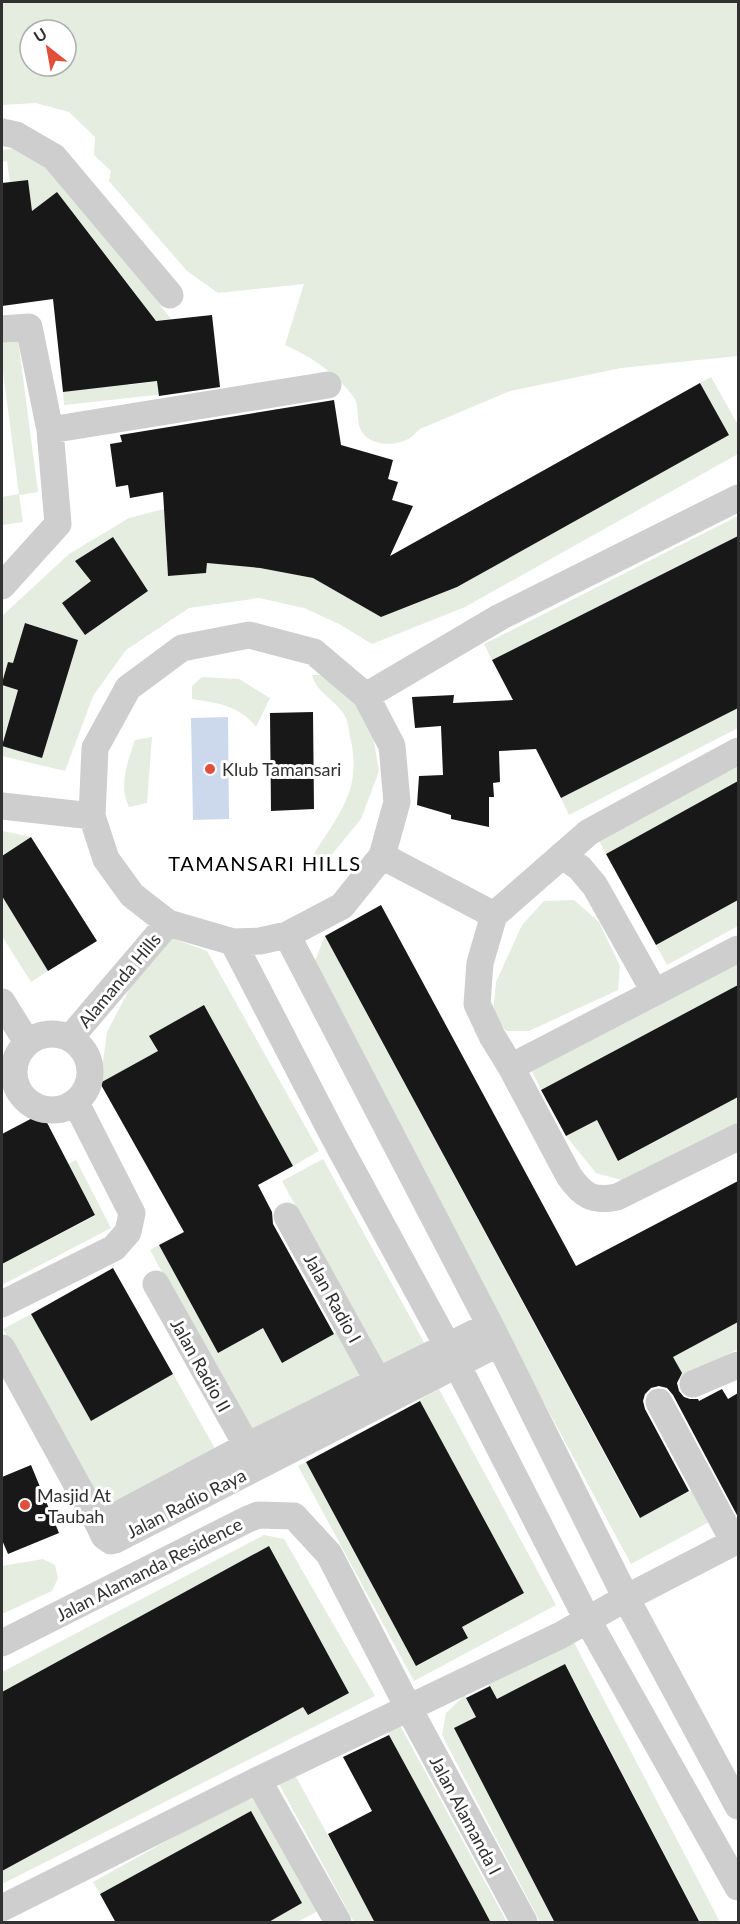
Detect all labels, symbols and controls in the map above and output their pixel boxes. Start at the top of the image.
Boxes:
north arrow [18,18,78,78]
text: U [30,24,50,46]
place label: Klub Tamansari [222,758,341,780]
marker: Klub Tamansari [203,762,217,776]
district label: TAMANSARI HILLS [168,851,362,875]
street label: Alamanda Hills [73,928,165,1032]
street label: Jalan Radio I [300,1250,366,1346]
street label: Jalan Radio II [166,1314,236,1416]
street label: Jalan Radio Raya [123,1463,249,1543]
place label: Masjid At - Taubah [37,1484,112,1527]
marker: Masjid At - Taubah [18,1498,32,1512]
street label: Jalan Alamanda Residence [52,1512,246,1626]
street label: Jalan Alamanda I [425,1752,507,1878]

